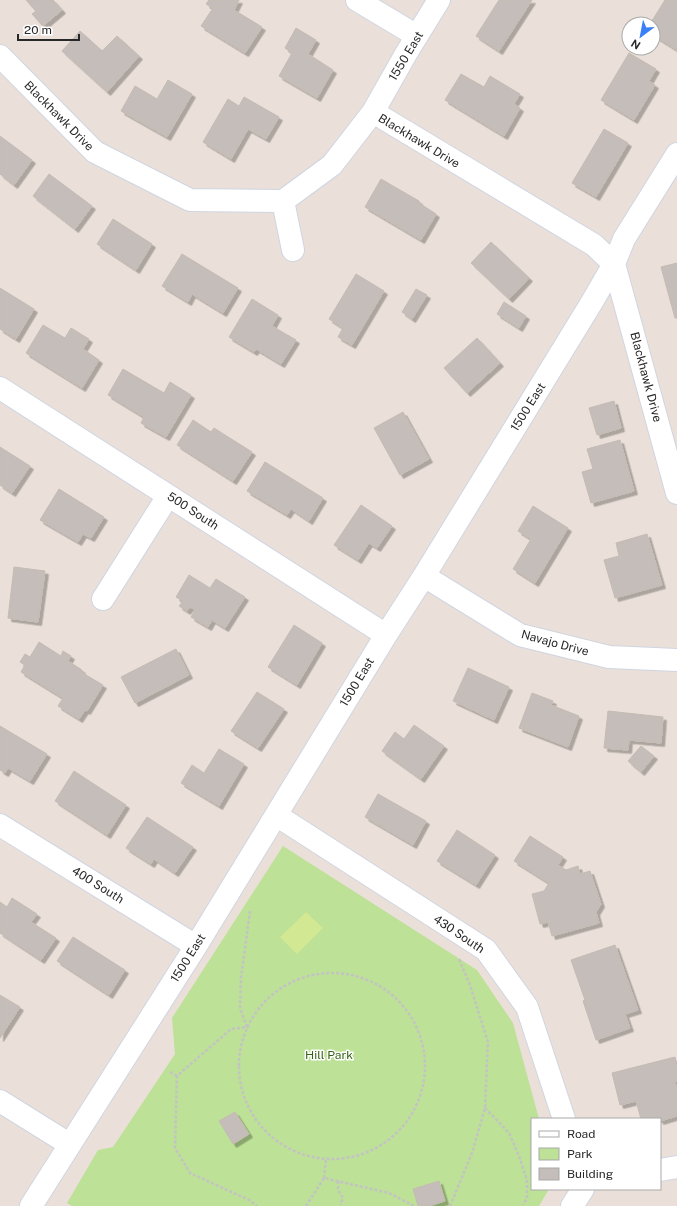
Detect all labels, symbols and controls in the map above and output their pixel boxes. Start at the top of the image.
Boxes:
scale bar [18,16,79,42]
north arrow [621,16,661,56]
text: 20 m [24,23,52,37]
street label: 1550 East [386,29,426,83]
text: N [629,37,643,52]
street label: Blackhawk Drive [21,78,97,154]
street label: Blackhawk Drive [376,111,462,171]
street label: Blackhawk Drive [627,331,665,424]
street label: 1500 East [508,380,549,434]
street label: 500 South [165,489,221,533]
street label: Navajo Drive [520,627,591,659]
street label: 1500 East [337,655,377,709]
street label: 400 South [70,864,127,906]
street label: 430 South [431,912,487,956]
street label: 1500 East [168,931,209,985]
park label: Hill Park [305,1048,353,1062]
legend [531,1118,661,1190]
text: Road [567,1127,595,1141]
text: Park [567,1147,593,1161]
text: Building [567,1167,613,1181]

